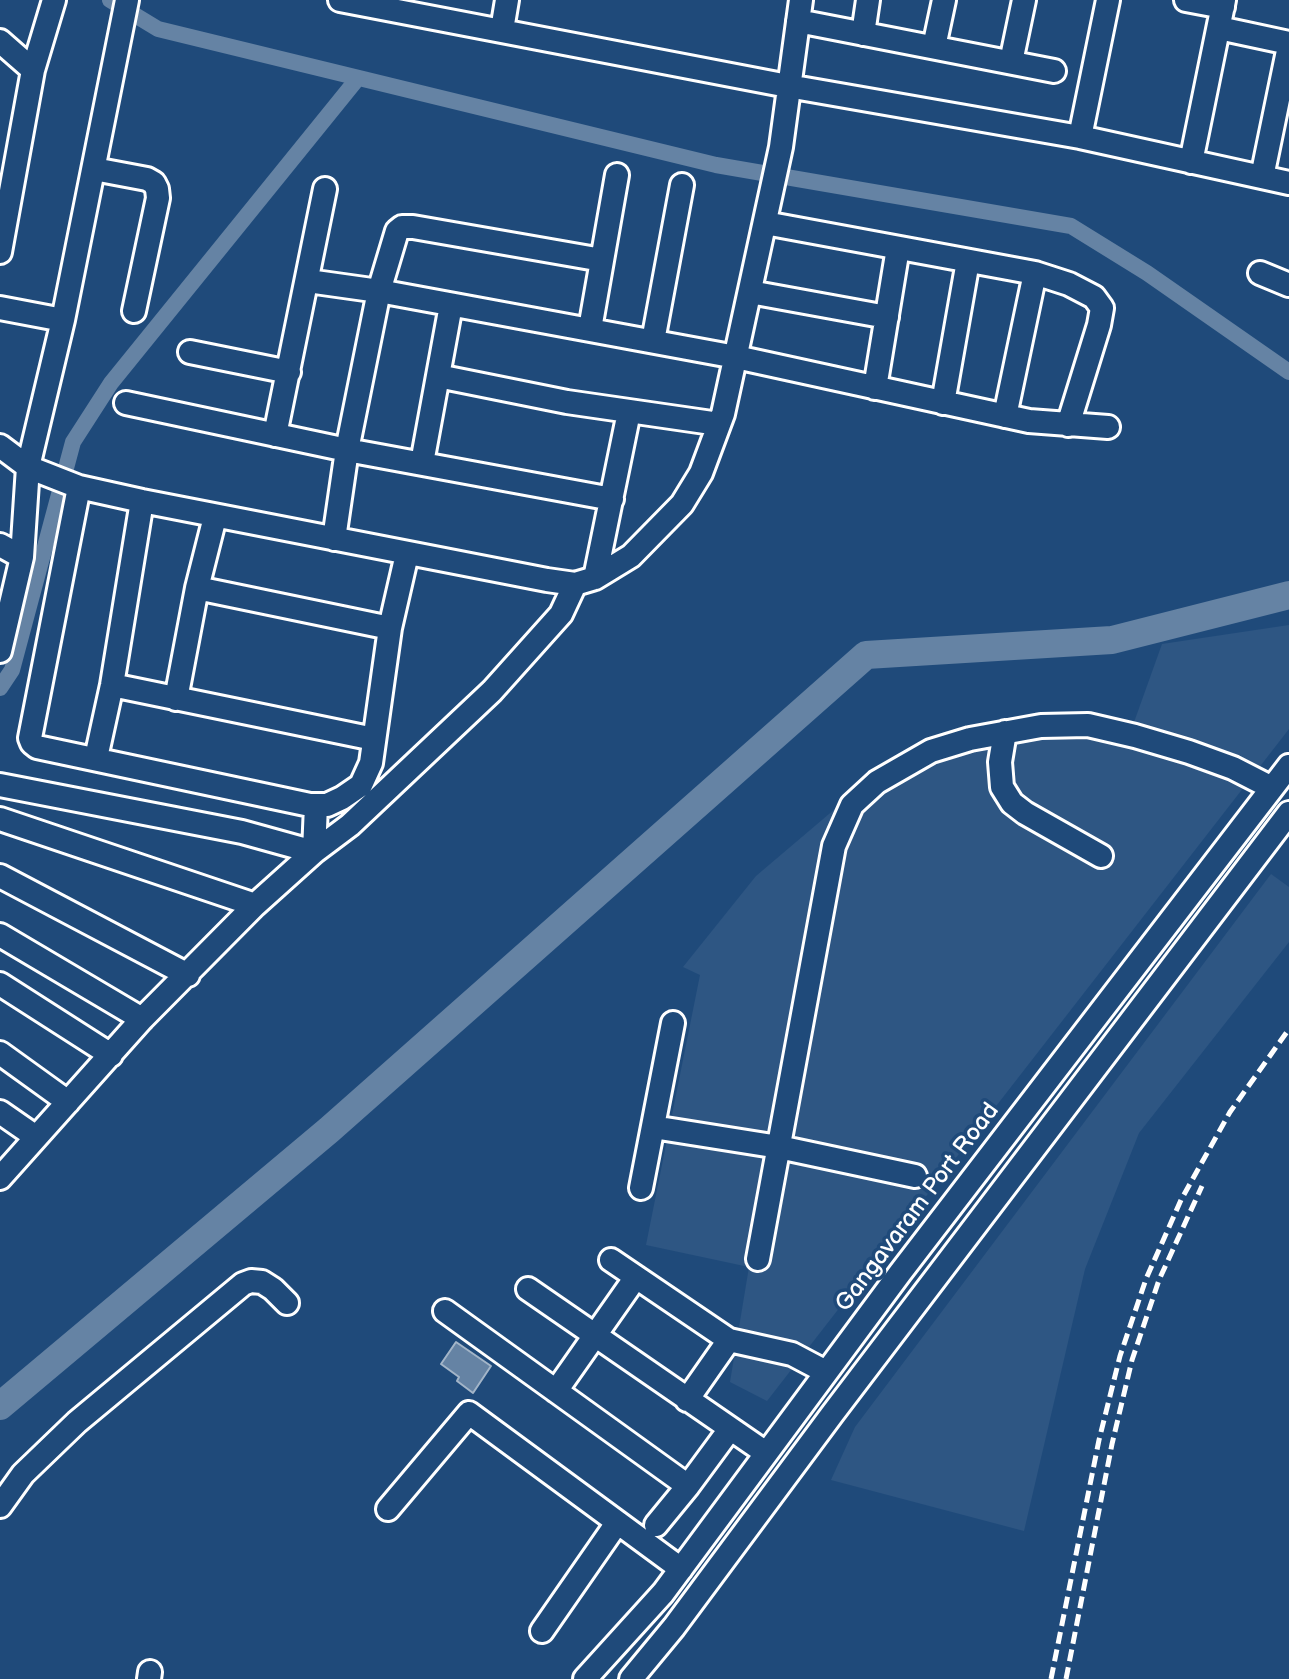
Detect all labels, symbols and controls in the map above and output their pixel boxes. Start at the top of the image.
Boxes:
street label: Gangavaram Port Road [830,1098,1006,1318]

